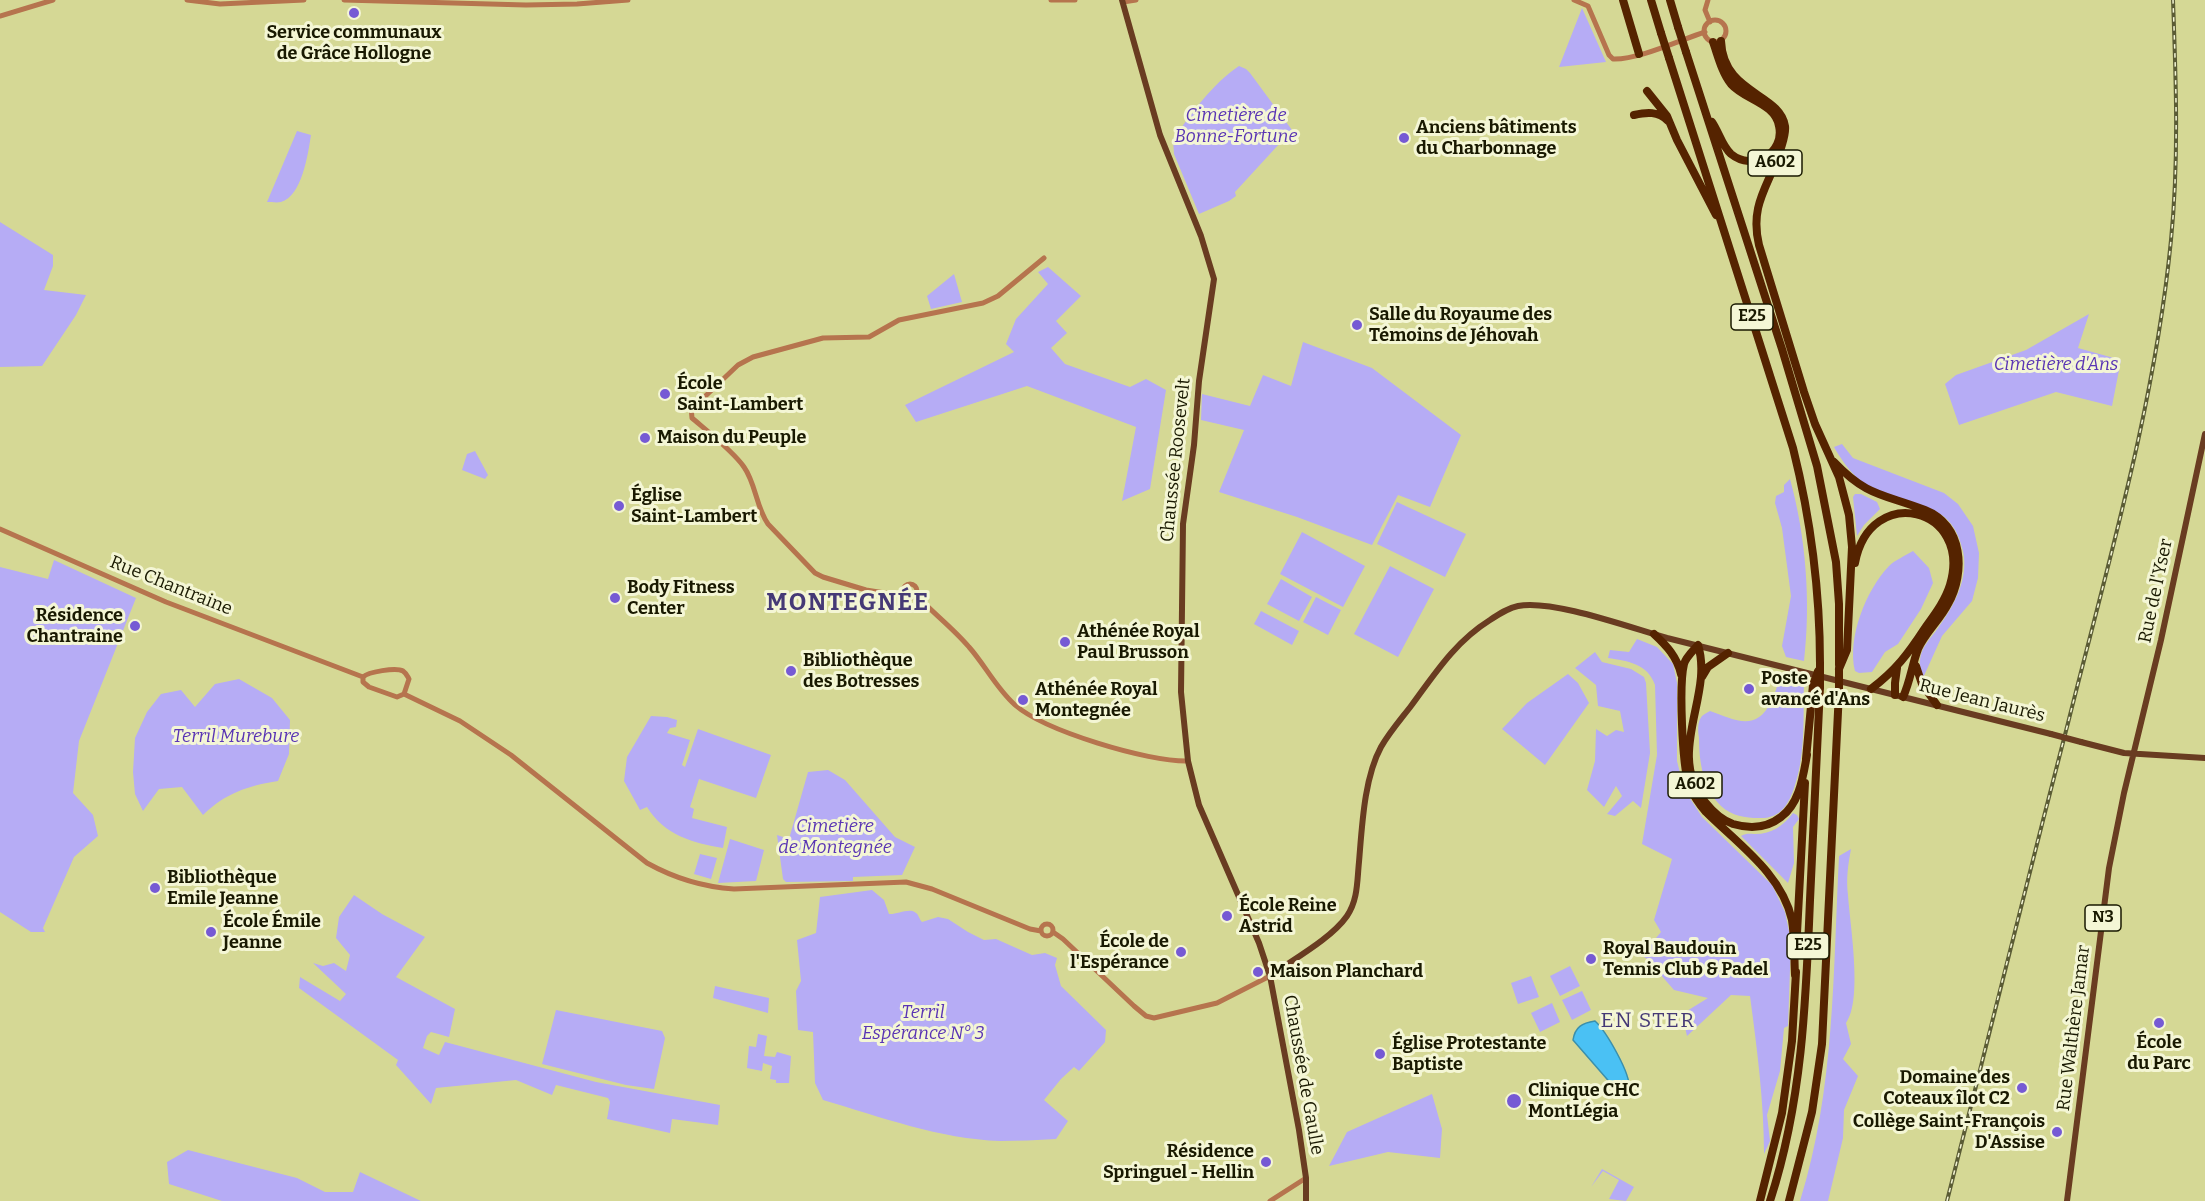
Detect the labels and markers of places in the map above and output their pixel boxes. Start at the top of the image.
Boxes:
marker: Service communaux de Grâce Hollogne [347,6,361,20]
place label: Service communaux de Grâce Hollogne [266,22,442,64]
place label: Anciens bâtiments du Charbonnage [1416,117,1577,160]
marker: Anciens bâtiments du Charbonnage [1397,131,1411,145]
place label: Salle du Royaume des Témoins de Jéhovah [1369,304,1552,346]
marker: Salle du Royaume des Témoins de Jéhovah [1350,318,1364,332]
place label: École Saint-Lambert [677,373,803,416]
marker: École Saint-Lambert [658,387,672,401]
place label: Maison du Peuple [657,427,806,449]
marker: Maison du Peuple [638,431,652,445]
place label: Église Saint-Lambert [631,485,757,528]
marker: Église Saint-Lambert [612,499,626,513]
place label: Body Fitness Center [627,577,735,620]
marker: Body Fitness Center [608,591,622,605]
place label: Résidence Chantraine [27,605,123,648]
marker: Résidence Chantraine [128,619,142,633]
place label: Athénée Royal Paul Brusson [1077,621,1199,664]
marker: Athénée Royal Paul Brusson [1058,635,1072,649]
place label: Bibliothèque des Botresses [803,650,919,692]
marker: Bibliothèque des Botresses [784,664,798,678]
place label: Poste avancé d'Ans [1761,668,1870,710]
place label: Athénée Royal Montegnée [1035,679,1157,722]
marker: Poste avancé d'Ans [1742,682,1756,696]
marker: Athénée Royal Montegnée [1016,693,1030,707]
place label: Bibliothèque Emile Jeanne [167,867,278,910]
marker: Bibliothèque Emile Jeanne [148,881,162,895]
place label: École Reine Astrid [1239,895,1337,938]
marker: École Reine Astrid [1220,909,1234,923]
place label: École Émile Jeanne [223,911,321,954]
marker: École Émile Jeanne [204,925,218,939]
place label: École de l'Espérance [1070,931,1169,974]
place label: Royal Baudouin Tennis Club & Padel [1603,938,1768,980]
marker: École de l'Espérance [1174,945,1188,959]
marker: Royal Baudouin Tennis Club & Padel [1584,952,1598,966]
place label: Maison Planchard [1270,961,1423,983]
marker: Maison Planchard [1251,965,1265,979]
marker: École du Parc [2152,1016,2166,1030]
place label: École du Parc [2127,1032,2191,1074]
place label: Église Protestante Baptiste [1392,1033,1546,1076]
marker: Église Protestante Baptiste [1373,1047,1387,1061]
place label: Domaine des Coteaux îlot C2 [1883,1067,2010,1110]
place label: Clinique CHC MontLégia [1528,1080,1640,1122]
marker: Domaine des Coteaux îlot C2 [2015,1081,2029,1095]
marker: Clinique CHC MontLégia [1505,1092,1523,1110]
place label: Collège Saint-François D'Assise [1853,1111,2045,1154]
marker: Collège Saint-François D'Assise [2050,1125,2064,1139]
place label: Résidence Springuel - Hellin [1103,1141,1254,1184]
marker: Résidence Springuel - Hellin [1259,1155,1273,1169]

